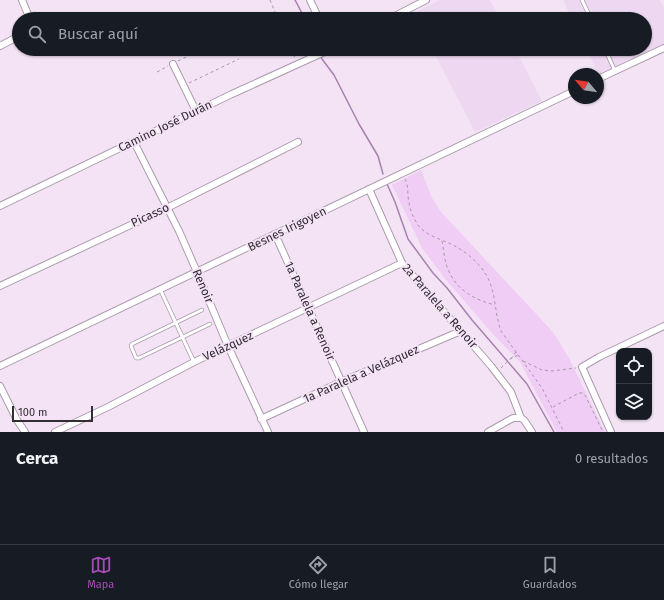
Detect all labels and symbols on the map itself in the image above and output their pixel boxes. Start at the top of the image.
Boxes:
north arrow [568,68,604,104]
street label: Camino José Durán [116,97,214,155]
street label: Picasso [129,200,171,230]
street label: Besnes Irigoyen [245,204,329,254]
street label: 1a Paralela a Renoir [282,259,338,363]
street label: 2a Paralela a Renoir [399,261,481,351]
street label: Renoir [190,267,217,305]
street label: Velázquez [201,328,255,364]
street label: 1a Paralela a Velázquez [301,342,421,406]
scale bar [12,404,93,423]

